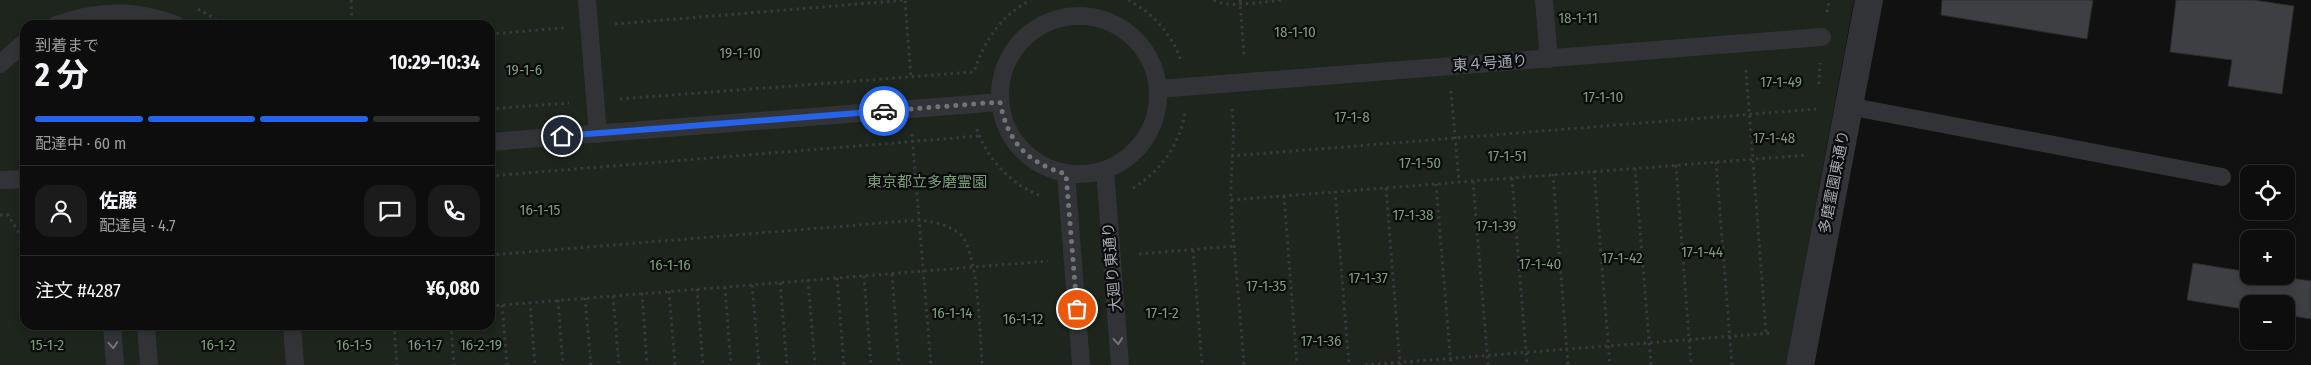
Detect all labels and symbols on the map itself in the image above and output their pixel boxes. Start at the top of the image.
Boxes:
park label: 18-1-11 [1558,9,1598,27]
park label: 18-1-10 [1274,23,1316,41]
park label: 19-1-10 [719,44,761,62]
street label: 東４号通り [1452,51,1528,75]
park label: 19-1-6 [506,61,542,79]
park label: 17-1-49 [1760,73,1802,91]
courier [859,86,909,136]
park label: 17-1-10 [1583,88,1623,106]
park label: 17-1-8 [1334,108,1370,126]
pin [541,115,583,157]
park label: 17-1-48 [1753,129,1795,147]
street label: 多磨霊園東通り [1815,129,1853,235]
park label: 17-1-51 [1487,147,1527,165]
park label: 17-1-50 [1399,154,1441,172]
park label: 東京都立多磨霊園 [867,173,987,191]
park label: 16-1-15 [520,201,561,219]
park label: 17-1-38 [1392,206,1434,224]
park label: 17-1-39 [1476,217,1516,235]
street label: 大廻り東通り [1099,221,1125,313]
park label: 17-1-44 [1681,243,1723,261]
park label: 17-1-42 [1601,249,1643,267]
park label: 17-1-40 [1519,255,1561,273]
park label: 16-1-16 [649,256,691,274]
park label: 17-1-37 [1348,269,1388,287]
park label: 17-1-35 [1246,277,1286,295]
pin [1056,288,1098,330]
park label: 16-1-14 [931,304,973,322]
park label: 17-1-2 [1145,304,1179,322]
park label: 16-1-12 [1003,310,1044,328]
park label: 17-1-36 [1300,332,1342,350]
park label: 15-1-2 [30,336,65,354]
park label: 16-1-2 [201,336,236,354]
park label: 16-1-5 [336,336,372,354]
park label: 16-1-7 [408,336,442,354]
park label: 16-2-19 [460,336,502,354]
one-way arrow [1113,337,1124,345]
one-way arrow [108,341,119,349]

